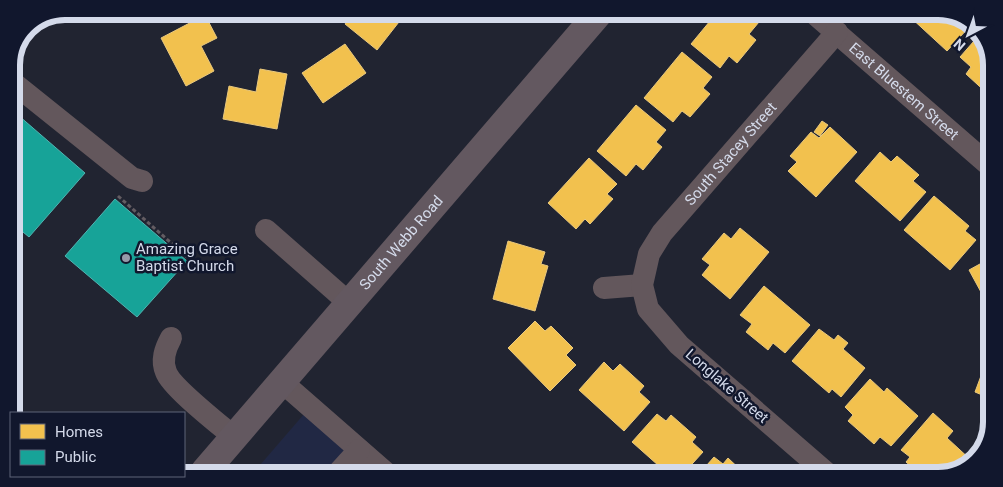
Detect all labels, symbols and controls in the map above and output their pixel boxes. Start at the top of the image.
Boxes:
north arrow [943,10,993,60]
text: N [950,36,968,54]
street label: East Bluestem Street [845,39,963,144]
street label: South Stacey Street [681,99,781,209]
street label: South Webb Road [356,192,447,294]
place label: Amazing Grace Baptist Church [136,240,238,275]
marker: Amazing Grace Baptist Church [120,252,132,264]
street label: Longlake Street [682,345,772,427]
legend [10,412,185,477]
text: Homes [55,423,103,441]
text: Public [55,448,96,466]

